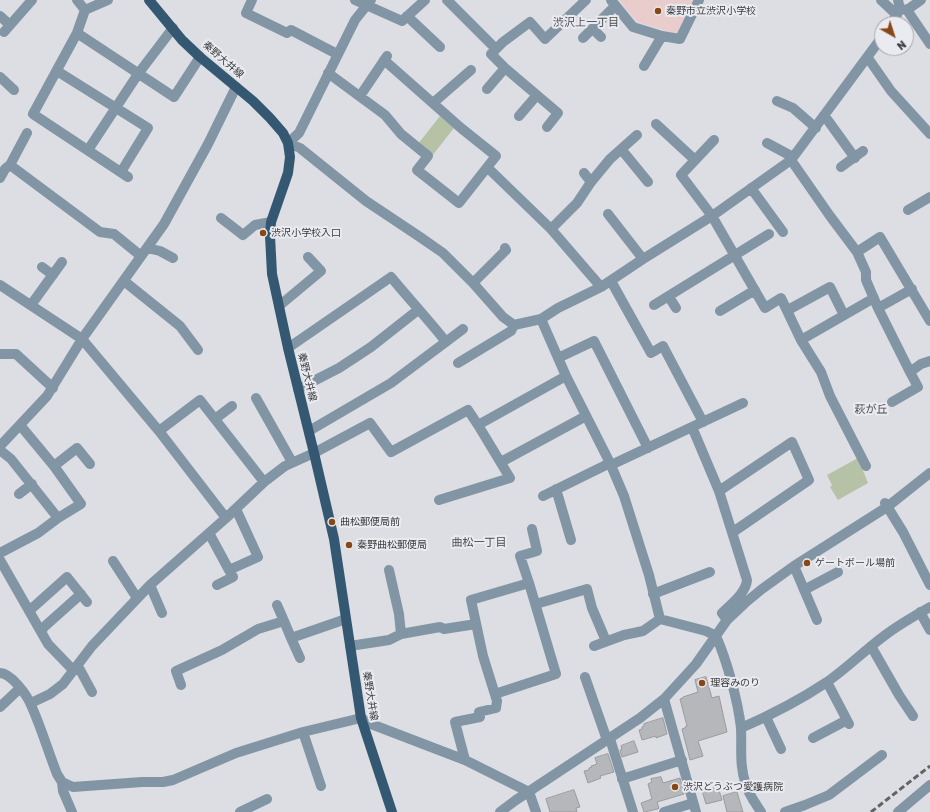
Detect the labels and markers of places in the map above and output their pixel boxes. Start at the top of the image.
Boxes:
place label: 秦野市立渋沢小学校 [666,5,756,17]
marker: 秦野市立渋沢小学校 [653,6,663,16]
place label: 渋沢小学校入口 [271,227,341,239]
marker: 渋沢小学校入口 [258,228,268,238]
place label: 曲松郵便局前 [340,516,400,528]
marker: 曲松郵便局前 [327,517,337,527]
place label: 秦野曲松郵便局 [357,539,427,551]
marker: 秦野曲松郵便局 [344,540,354,550]
place label: ゲートボール場前 [815,557,895,569]
marker: ゲートボール場前 [802,558,812,568]
place label: 理容みのり [710,677,760,689]
marker: 理容みのり [697,678,707,688]
place label: 渋沢どうぶつ愛護病院 [683,781,783,793]
marker: 渋沢どうぶつ愛護病院 [670,782,680,792]

